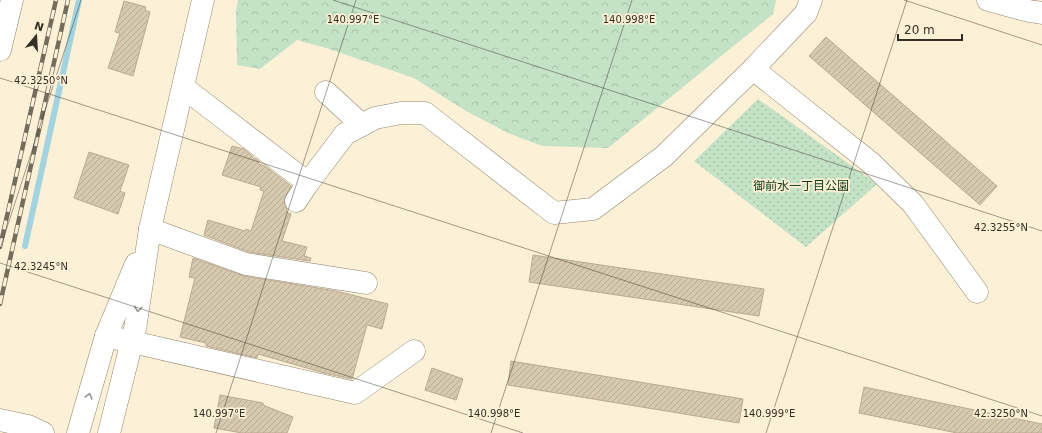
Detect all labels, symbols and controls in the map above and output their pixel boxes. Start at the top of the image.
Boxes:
text: 140.997°E [327,14,379,25]
text: 140.998°E [603,14,655,25]
north arrow [16,16,56,56]
scale bar [898,16,962,42]
text: N [33,19,45,35]
text: 20 m [904,23,935,37]
text: 42.3250°N [14,75,68,86]
park label: 御前水一丁目公園 [753,179,849,193]
text: 42.3255°N [974,222,1028,233]
text: 42.3245°N [14,261,68,272]
one-way arrow [134,306,143,312]
one-way arrow [84,392,93,399]
text: 140.997°E [193,408,245,419]
text: 140.998°E [468,408,520,419]
text: 140.999°E [743,408,795,419]
text: 42.3250°N [974,408,1028,419]

